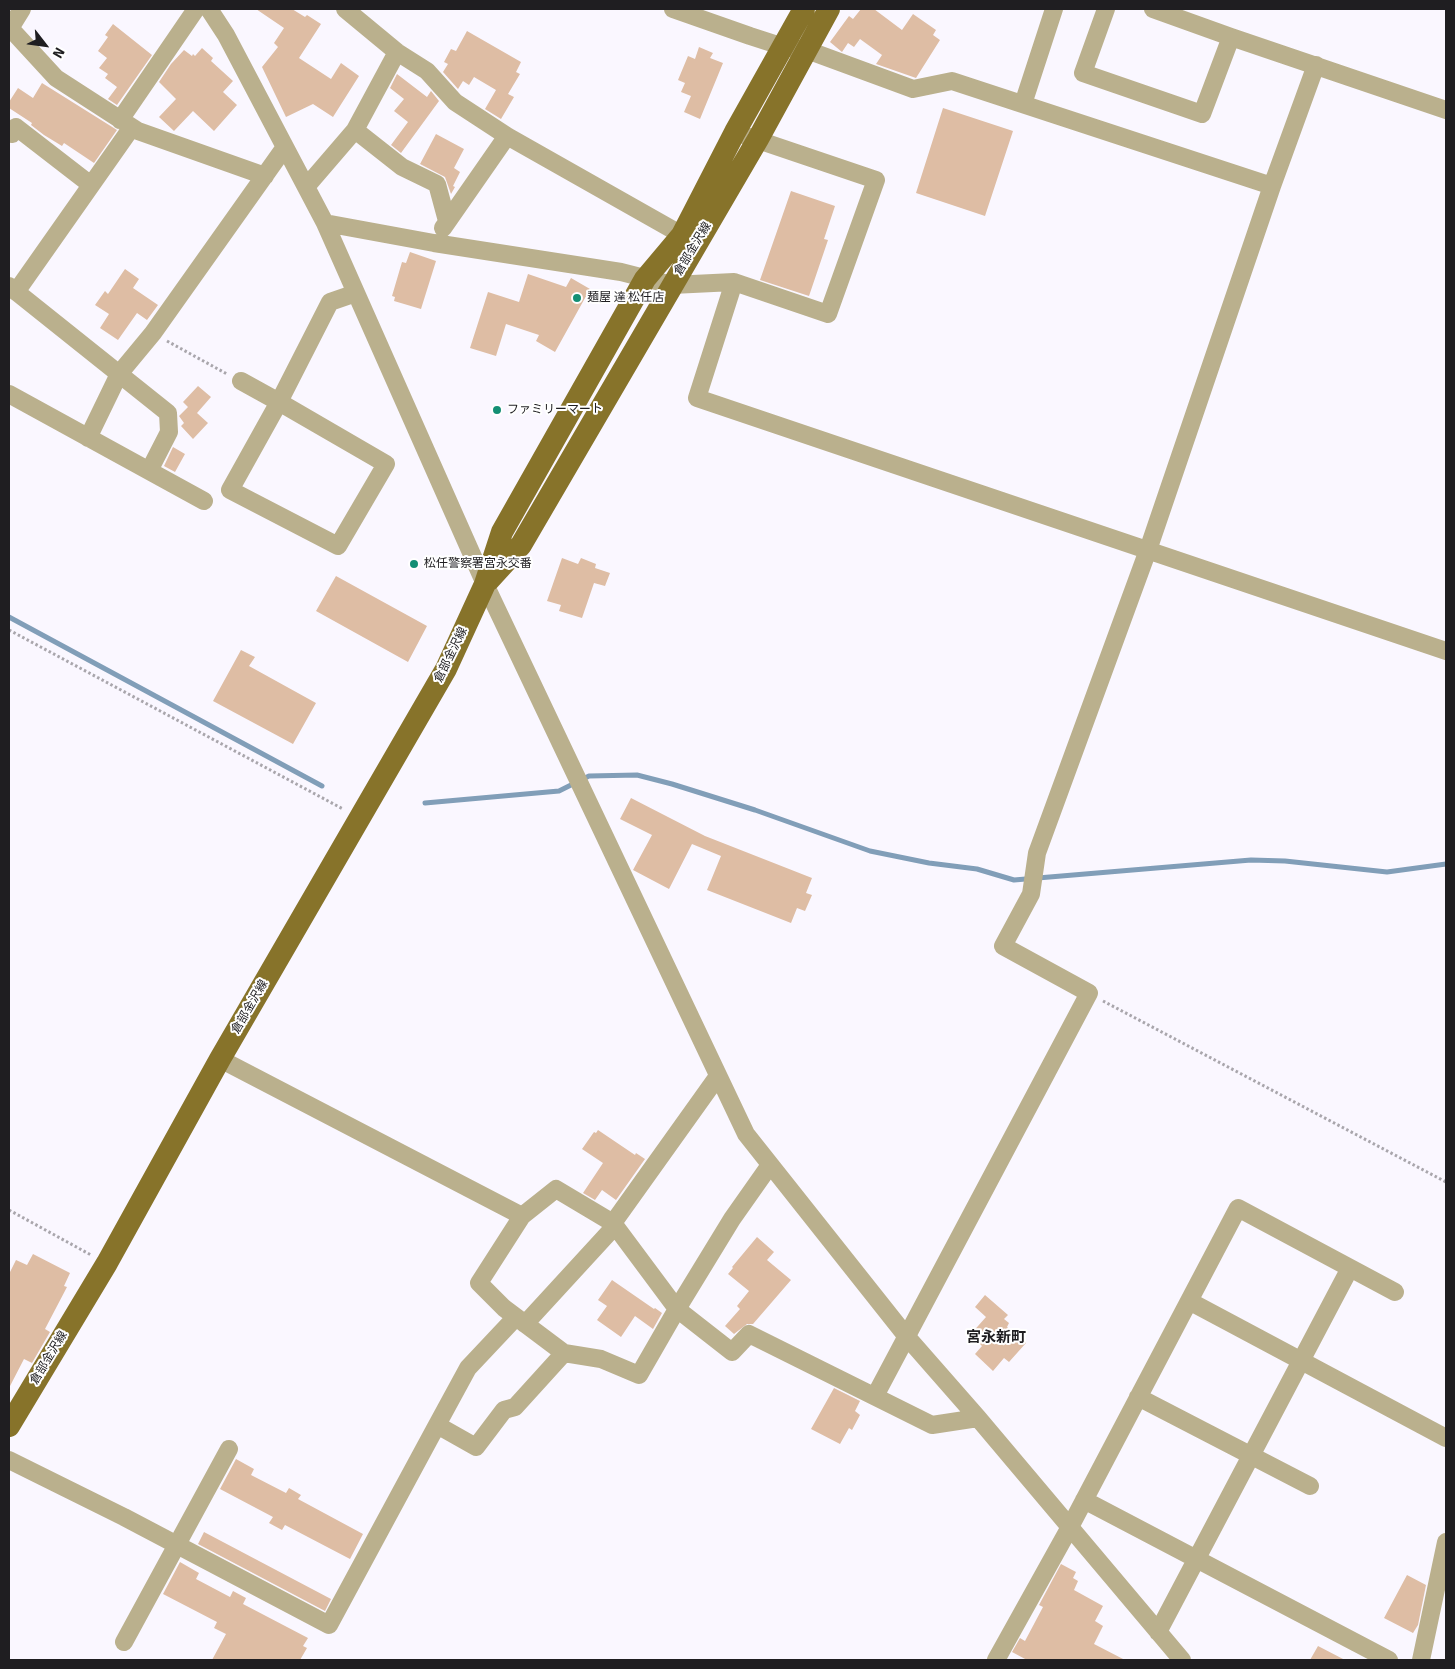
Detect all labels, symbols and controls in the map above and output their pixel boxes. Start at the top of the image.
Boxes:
north arrow [20,20,70,70]
text: N [49,44,68,61]
street label: 倉部金沢線 [671,220,715,278]
place label: 麺屋 達 松任店 [587,291,664,305]
marker: 麺屋 達 松任店 [571,292,583,304]
place label: ファミリーマート [507,403,603,417]
marker: ファミリーマート [491,404,503,416]
place label: 松任警察署宮永交番 [424,557,532,571]
marker: 松任警察署宮永交番 [408,558,420,570]
street label: 倉部金沢線 [431,625,471,685]
street label: 倉部金沢線 [229,977,271,1037]
street label: 倉部金沢線 [27,1329,71,1387]
district label: 宮永新町 [966,1329,1026,1347]

